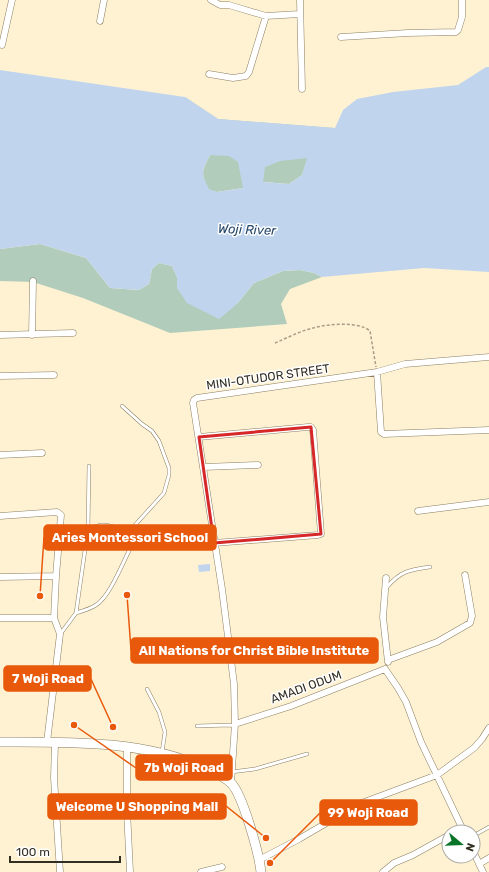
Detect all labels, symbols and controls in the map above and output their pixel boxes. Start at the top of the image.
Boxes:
water label: Woji River [218,221,277,238]
street label: MINI-OTUDOR STREET [205,361,331,393]
callout: Aries Montessori School [44,525,216,550]
text: Aries Montessori School [52,530,208,545]
callout: All Nations for Christ Bible Institute [131,638,378,663]
text: All Nations for Christ Bible Institute [139,643,370,658]
callout: 7 Woji Road [4,666,91,691]
street label: AMADI ODUM [269,668,343,706]
text: 7 Woji Road [12,671,84,686]
callout: 7b Woji Road [136,755,232,780]
text: 7b Woji Road [144,760,224,775]
callout: Welcome U Shopping Mall [48,794,226,819]
text: Welcome U Shopping Mall [56,799,218,814]
callout: 99 Woji Road [320,800,417,825]
text: 99 Woji Road [328,805,409,820]
north arrow [441,824,481,864]
scale bar [10,838,120,864]
text: N [463,841,477,853]
text: 100 m [16,845,50,859]

